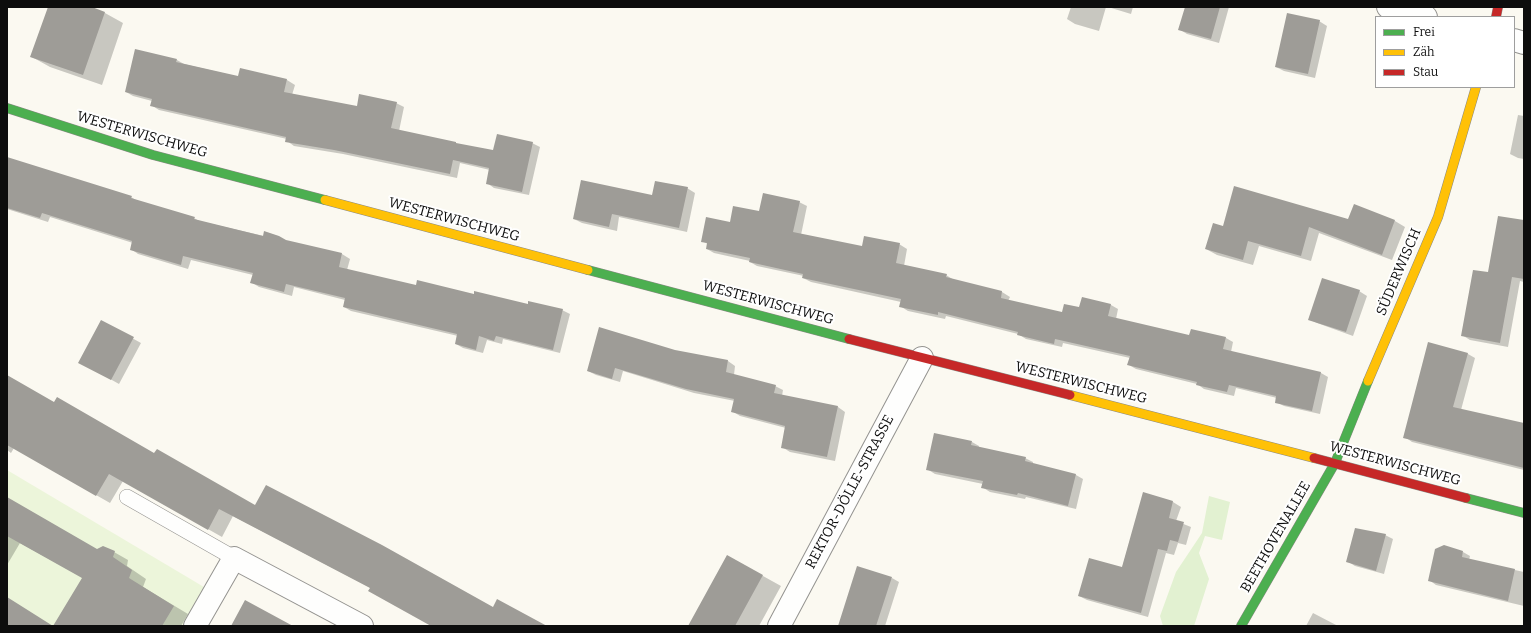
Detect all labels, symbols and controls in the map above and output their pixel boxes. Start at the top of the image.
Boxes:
legend [1375,16,1515,88]
text: Frei [1413,25,1435,39]
text: Zäh [1413,45,1434,59]
text: Stau [1413,65,1438,79]
street label: WESTERWISCHWEG [75,108,209,162]
street label: WESTERWISCHWEG [386,194,522,246]
street label: SÜDERWISCH [1373,226,1425,318]
street label: WESTERWISCHWEG [700,277,836,329]
street label: WESTERWISCHWEG [1013,358,1149,408]
street label: REKTOR-DÖLLE-STRASSE [802,412,898,572]
street label: WESTERWISCHWEG [1327,438,1463,490]
street label: BEETHOVENALLEE [1237,479,1315,595]

